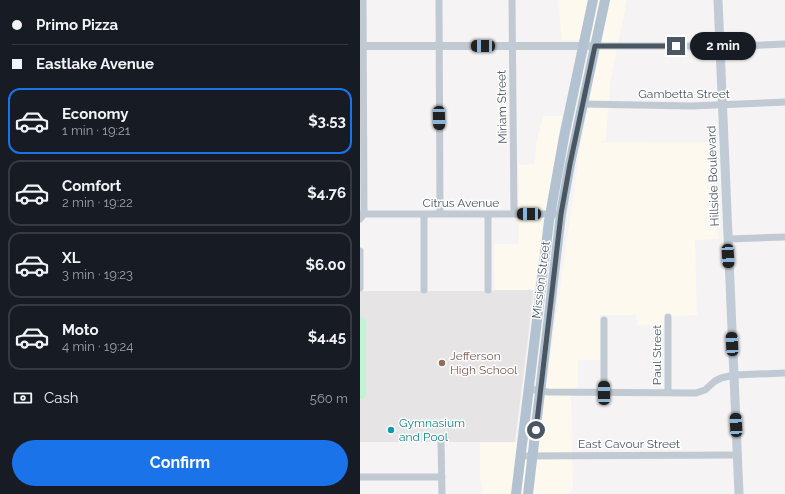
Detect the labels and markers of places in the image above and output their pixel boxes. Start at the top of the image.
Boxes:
place label: Jefferson High School [450,349,518,377]
marker: Jefferson High School [437,358,447,368]
place label: Gymnasium and Pool [399,416,465,444]
marker: Gymnasium and Pool [386,425,396,435]

